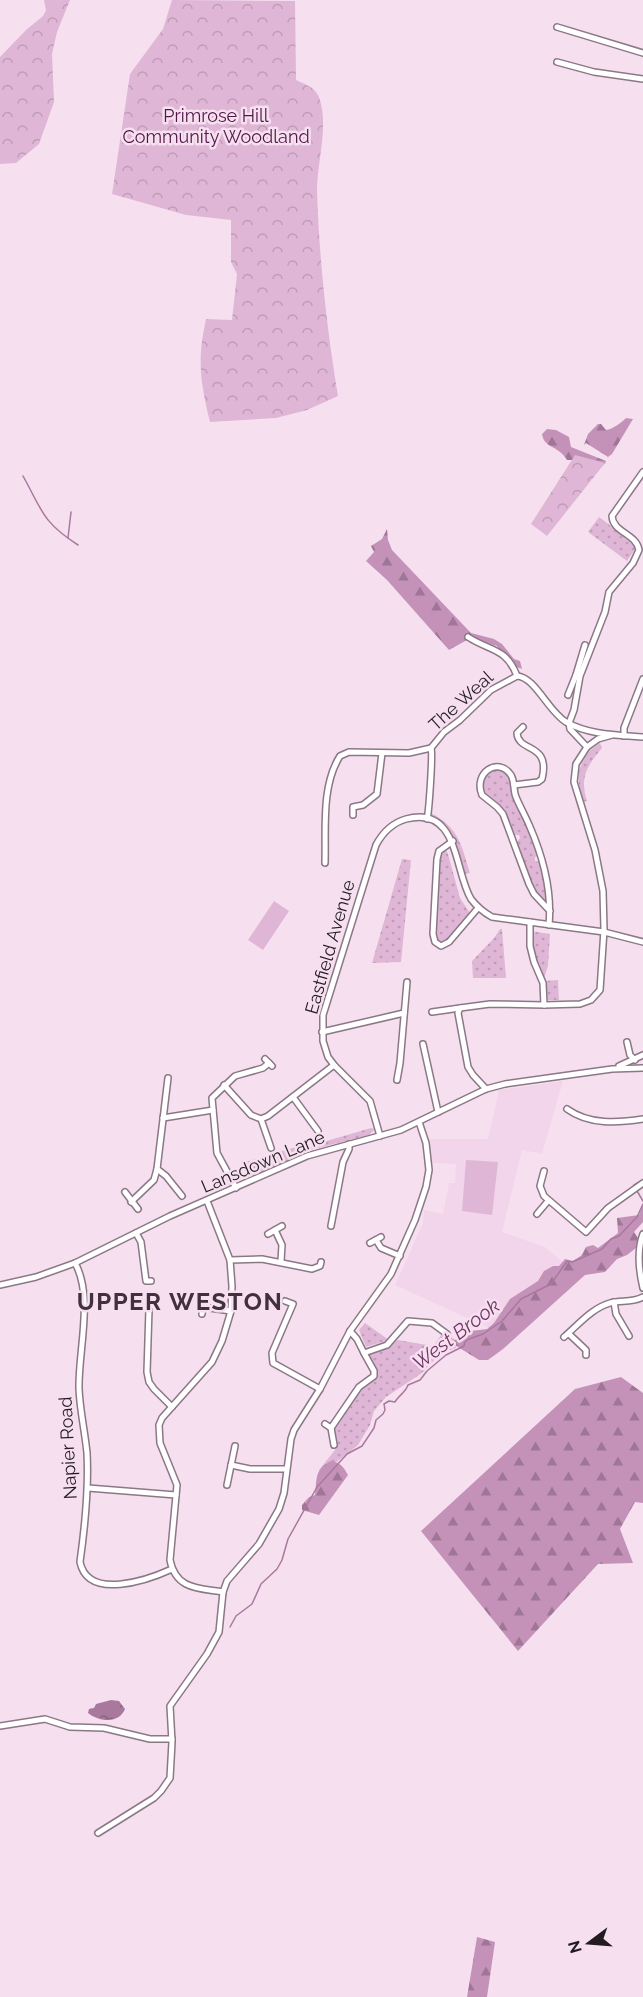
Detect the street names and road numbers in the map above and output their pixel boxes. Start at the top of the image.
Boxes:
street label: The Weal [424,666,497,735]
street label: Eastfield Avenue [300,877,359,1016]
street label: Lansdown Lane [198,1126,328,1197]
street label: Napier Road [54,1396,81,1500]

